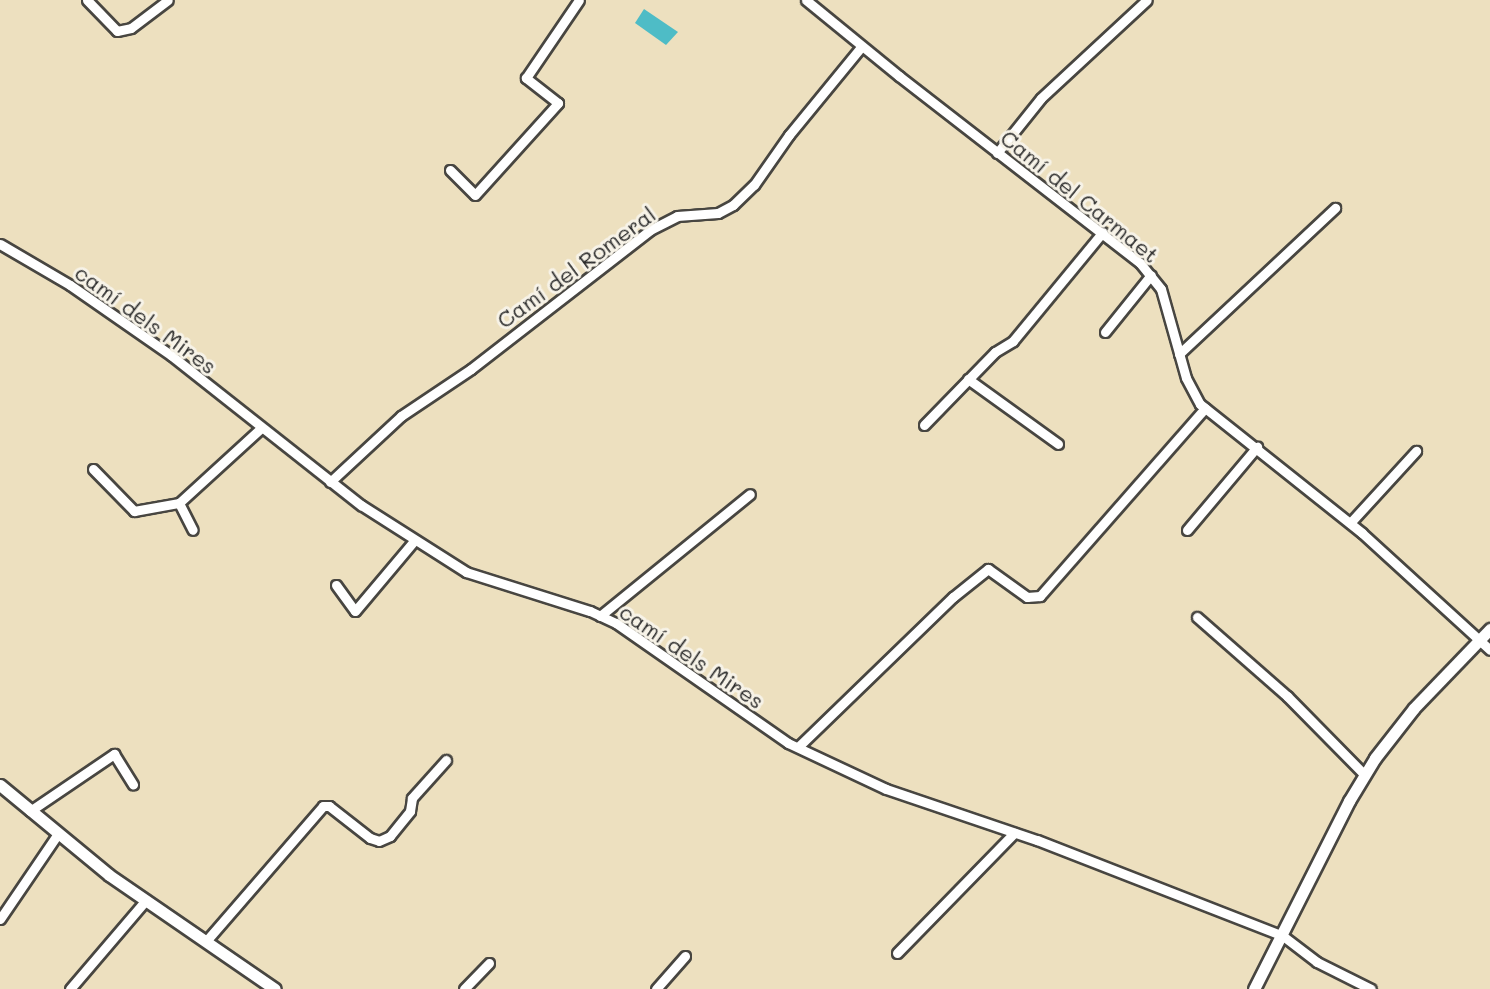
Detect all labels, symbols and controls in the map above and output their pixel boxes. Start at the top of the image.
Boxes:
street label: Camí del Carmaet [996,124,1164,268]
street label: Camí del Romeral [492,201,660,333]
street label: camí dels Mires [70,259,222,379]
street label: camí dels Mires [615,598,769,714]

